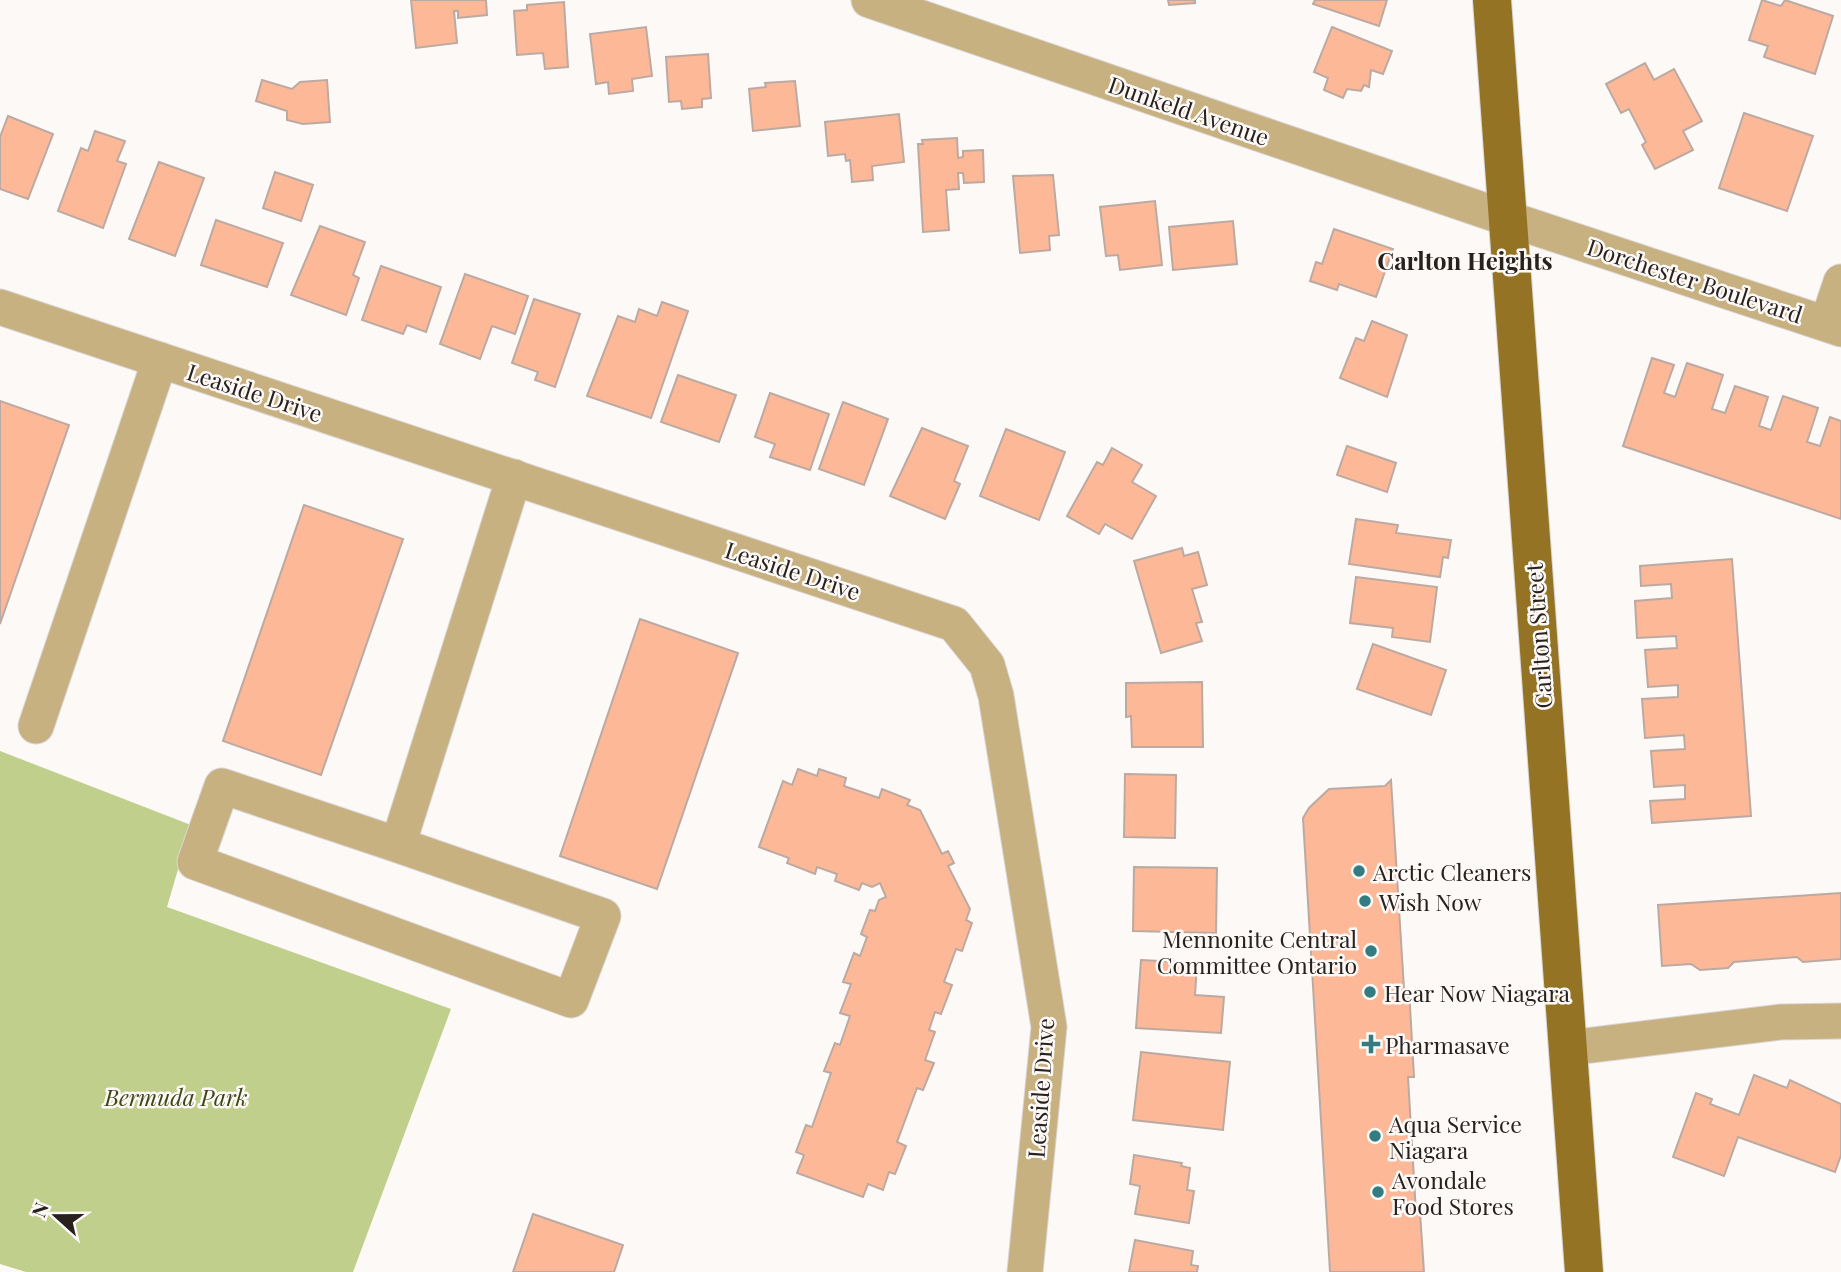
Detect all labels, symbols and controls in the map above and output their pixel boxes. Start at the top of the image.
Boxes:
street label: Dunkeld Avenue [1105,68,1273,152]
street label: Dorchester Boulevard [1583,231,1807,329]
district label: Carlton Heights [1377,244,1553,276]
street label: Leaside Drive [183,356,327,428]
street label: Leaside Drive [721,534,865,606]
street label: Carlton Street [1517,561,1559,710]
place label: Arctic Cleaners [1372,856,1531,887]
marker: Arctic Cleaners [1351,863,1367,879]
place label: Wish Now [1378,886,1482,917]
marker: Wish Now [1357,893,1373,909]
place label: Mennonite Central Committee Ontario [1157,923,1357,980]
marker: Mennonite Central Committee Ontario [1363,943,1379,959]
place label: Hear Now Niagara [1384,977,1570,1008]
marker: Hear Now Niagara [1362,984,1378,1000]
street label: Leaside Drive [1020,1017,1060,1159]
place label: Pharmasave [1385,1029,1510,1060]
marker: Pharmasave [1363,1036,1379,1052]
park label: Bermuda Park [103,1081,248,1112]
place label: Aqua Service Niagara [1388,1108,1522,1165]
marker: Aqua Service Niagara [1367,1128,1383,1144]
place label: Avondale Food Stores [1391,1164,1514,1221]
north arrow [21,1181,91,1251]
marker: Avondale Food Stores [1370,1184,1386,1200]
text: N [25,1198,54,1221]

